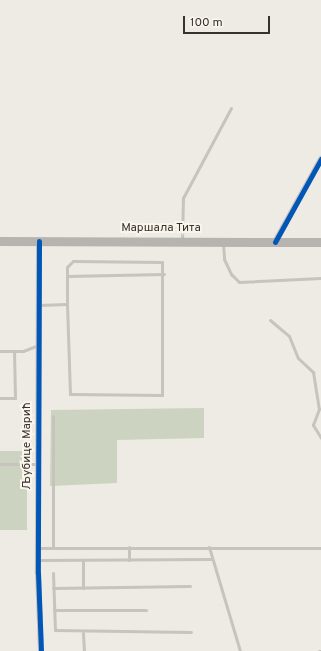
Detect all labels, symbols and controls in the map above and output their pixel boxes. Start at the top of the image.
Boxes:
scale bar [185,8,272,34]
text: 100 m [190,15,223,31]
street label: Маршала Тита [121,222,201,236]
street label: Љубице Марић [21,402,35,490]

